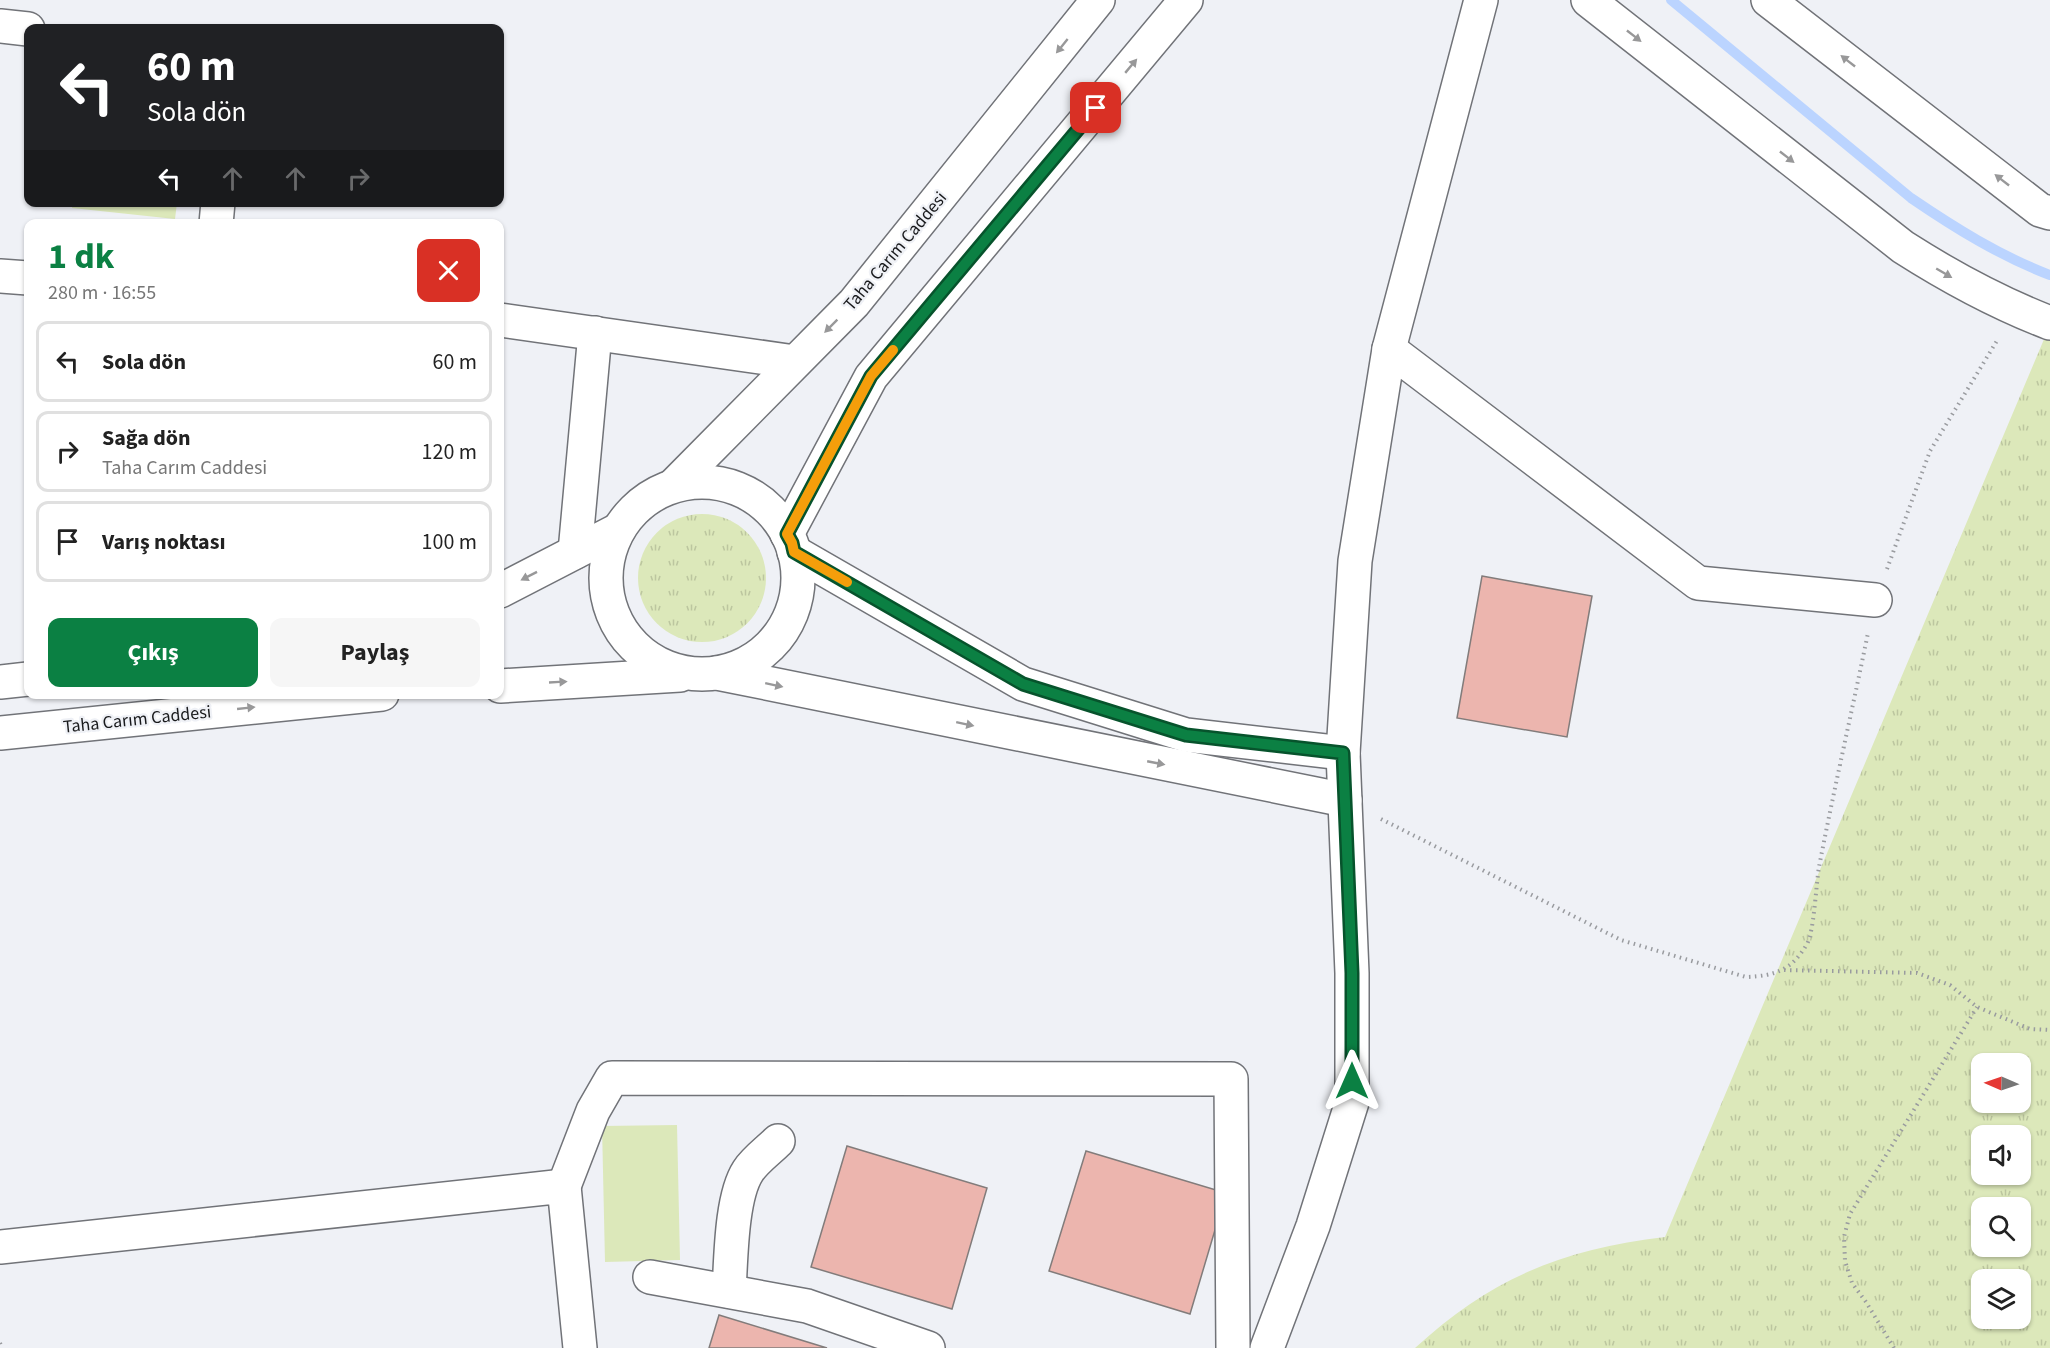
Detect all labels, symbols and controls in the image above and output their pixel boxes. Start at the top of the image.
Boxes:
one-way arrow [1626,30,1641,42]
text: 60 m [147,37,236,97]
one-way arrow [1056,38,1068,53]
icon: left [48,48,126,126]
one-way arrow [1840,56,1855,68]
one-way arrow [1124,59,1137,74]
pin [1070,82,1121,133]
icon: arrive [1079,91,1112,124]
text: Sola dön [147,93,246,132]
one-way arrow [1779,150,1795,163]
icon: left [153,162,186,195]
icon: ahead [216,162,249,195]
icon: ahead [279,162,312,195]
icon: right [342,162,375,195]
one-way arrow [1994,174,2010,187]
street label: Taha Carım Caddesi [838,186,953,316]
text: 1 dk [48,231,115,282]
button: close [417,239,480,302]
one-way arrow [1936,267,1952,278]
text: 280 m · 16:55 [48,279,156,307]
one-way arrow [825,318,839,332]
icon: left [51,345,84,378]
text: Sola dön [102,346,186,378]
text: 60 m [432,346,477,378]
text: Sağa dön [102,422,191,454]
icon: right [51,435,84,468]
text: 120 m [422,436,477,468]
text: Taha Carım Caddesi [102,454,267,482]
icon: arrive [51,525,84,558]
text: Varış noktası [102,526,226,558]
text: 100 m [422,526,477,558]
one-way arrow [520,571,537,581]
button: Çıkış [48,618,258,687]
button: Paylaş [270,618,480,687]
one-way arrow [548,677,567,687]
one-way arrow [765,681,784,690]
street label: Taha Carım Caddesi [62,699,212,740]
one-way arrow [237,703,256,713]
one-way arrow [956,720,975,729]
one-way arrow [1147,759,1166,768]
position arrow [1320,1049,1384,1113]
north arrow [1971,1053,2031,1113]
map controls [1971,1053,2031,1329]
button: sound [1971,1125,2031,1185]
button: search [1971,1197,2031,1257]
button: layers [1971,1269,2031,1329]

